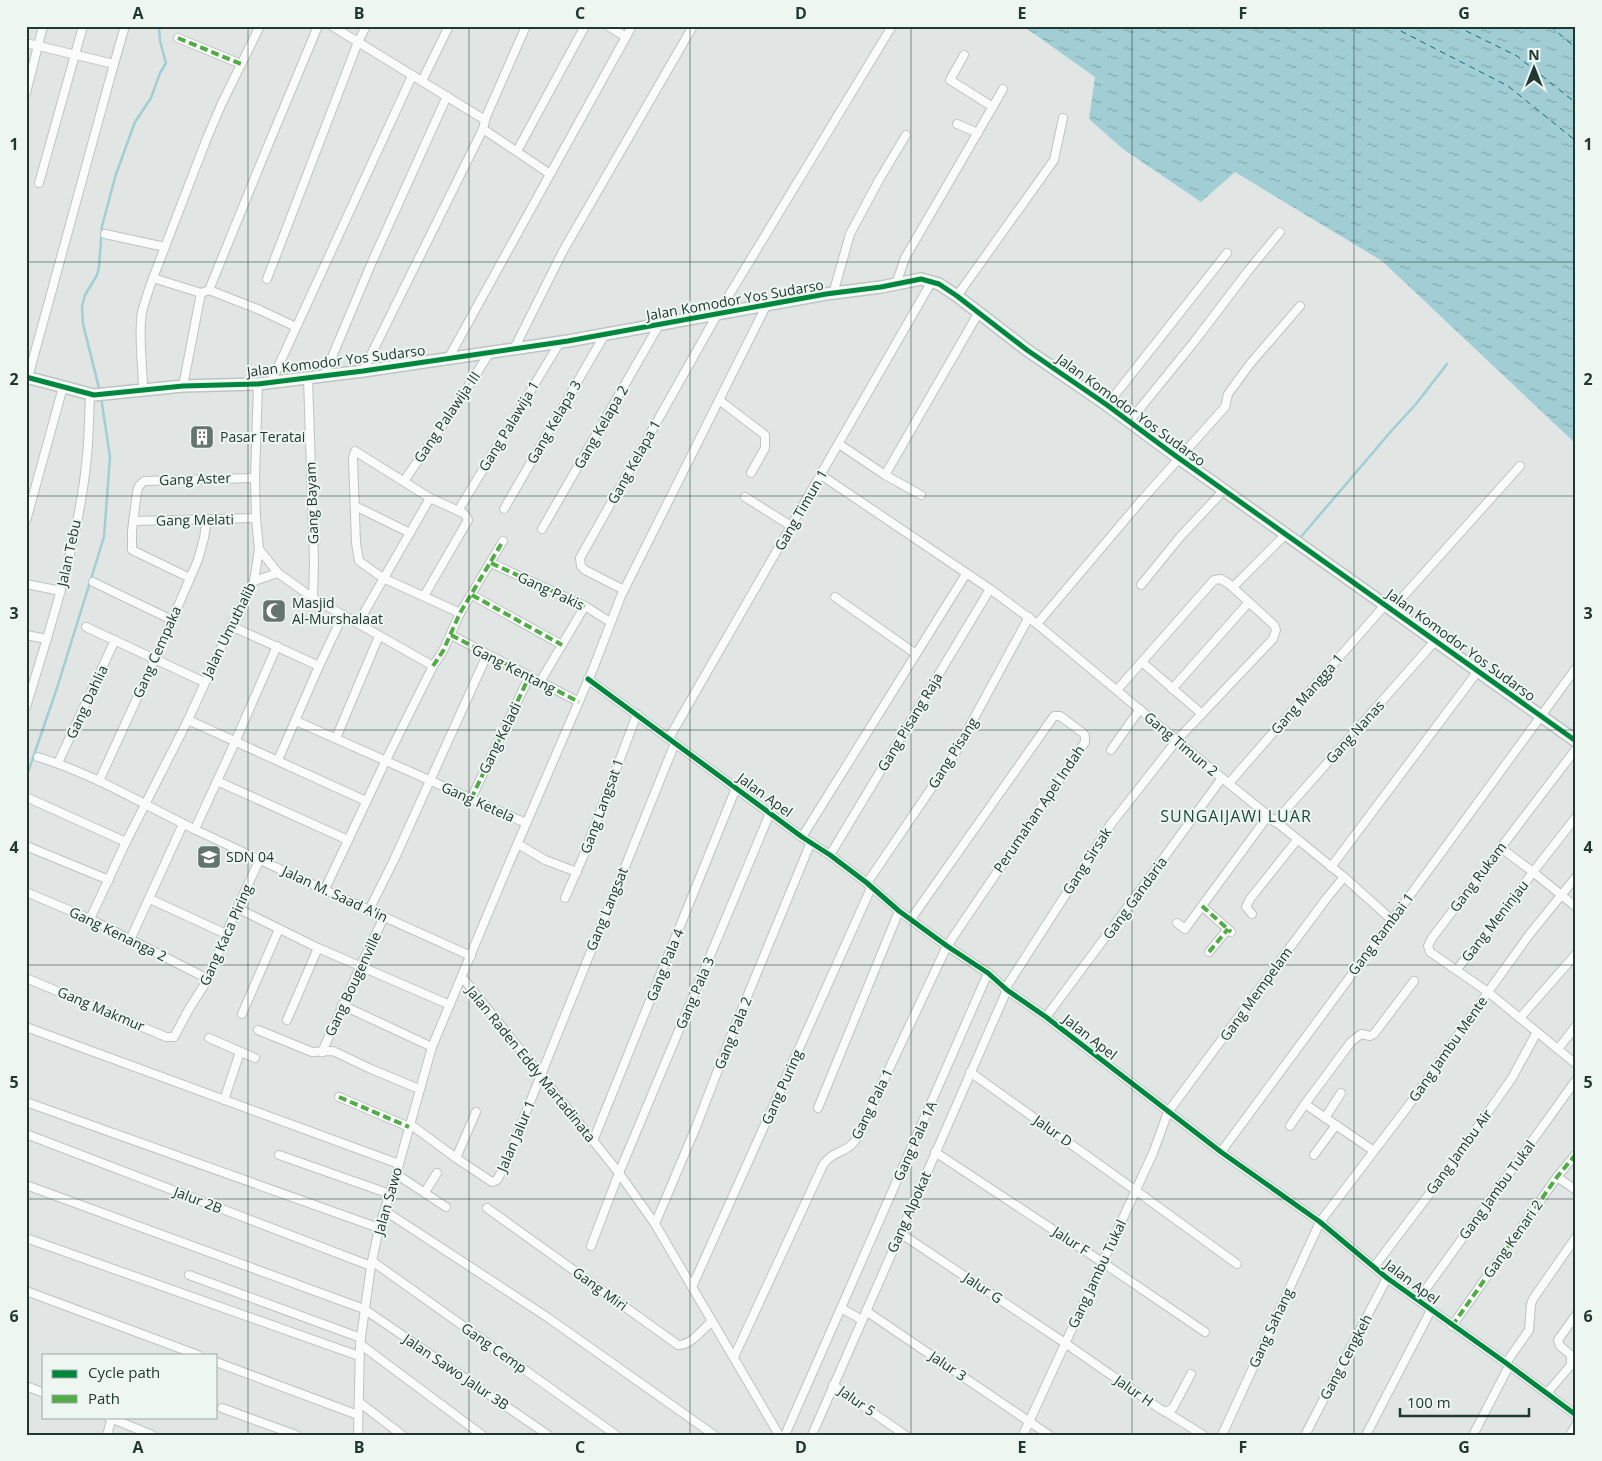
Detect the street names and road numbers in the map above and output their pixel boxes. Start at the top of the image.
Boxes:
street label: Jalan Komodor Yos Sudarso [643,275,825,325]
street label: Jalan Komodor Yos Sudarso [244,340,426,381]
street label: Jalan Komodor Yos Sudarso [1051,348,1210,470]
street label: Gang Palawija III [409,367,484,466]
street label: Gang Palawija 1 [474,377,543,475]
street label: Gang Kelapa 3 [522,377,585,467]
street label: Gang Kelapa 2 [569,382,632,472]
street label: Gang Kelapa 1 [603,416,665,507]
street label: Gang Bayam [301,462,322,545]
street label: Gang Timun 1 [770,466,831,554]
street label: Gang Aster [159,468,232,489]
street label: Gang Melati [156,509,234,530]
street label: Jalan Tebu [52,518,85,590]
street label: Gang Pakis [515,567,588,614]
street label: Jalan Umuthalib [196,579,260,682]
street label: Jalan Komodor Yos Sudarso [1381,583,1540,705]
street label: Gang Cempaka [128,603,185,701]
street label: Gang Kentang [469,639,560,698]
street label: Gang Mangga 1 [1266,649,1347,738]
street label: Gang Dahlia [61,662,112,742]
street label: Gang Pisang Raja [873,669,946,775]
street label: Gang Nanas [1321,696,1388,767]
street label: Gang Keladi [474,699,525,777]
street label: Gang Timun 2 [1140,707,1222,780]
street label: Gang Pisang [923,713,982,792]
street label: Perumahan Apel Indah [989,741,1088,876]
street label: Gang Langsat 1 [575,756,628,856]
street label: Jalan Apel [732,767,797,821]
street label: Gang Ketela [439,777,518,826]
street label: Gang Sirsak [1058,823,1116,898]
street label: Gang Rukam [1445,838,1510,916]
street label: Gang Gandaria [1098,853,1171,943]
street label: Jalan M. Saad A'in [278,860,391,926]
street label: Gang Langsat [581,864,632,953]
street label: Gang Meninjau [1457,876,1533,965]
street label: Gang Kaca Piring [195,880,257,989]
street label: Gang Rambai 1 [1343,889,1418,979]
street label: Gang Kenanga 2 [66,902,170,965]
street label: Gang Pala 4 [641,926,688,1004]
street label: Gang Bougenville [320,928,385,1039]
street label: Gang Mempelam [1215,943,1296,1045]
street label: Gang Pala 3 [671,954,718,1032]
street label: Jalan Raden Eddy Martadinata [461,980,600,1146]
street label: Gang Makmur [55,982,148,1036]
street label: Gang Jambu Mente [1404,992,1491,1105]
street label: Gang Pala 2 [709,994,756,1072]
street label: Jalan Apel [1058,1008,1121,1064]
street label: Gang Puring [757,1046,807,1127]
street label: Gang Pala 1 [846,1065,897,1143]
street label: Jalan Jalur 1 [491,1097,539,1176]
street label: Gang Pala 1A [888,1098,941,1184]
street label: Gang Jambu Air [1421,1105,1496,1198]
street label: Jalur D [1029,1109,1076,1151]
street label: Gang Jambu Tukal [1454,1136,1539,1243]
street label: Jalan Sawo [368,1165,406,1239]
street label: Gang Alpokat [882,1168,935,1256]
street label: Jalur 2B [170,1181,225,1217]
street label: Gang Kenari 2 [1479,1196,1547,1282]
street label: Gang Jambu Tukal [1063,1216,1130,1331]
street label: Jalur F [1048,1221,1093,1260]
street label: Jalan Apel [1379,1254,1444,1308]
street label: Gang Miri [569,1262,631,1315]
street label: Jalur G [958,1267,1007,1308]
street label: Gang Sahang [1244,1285,1297,1371]
street label: Gang Cengkeh [1315,1311,1376,1403]
street label: Gang Cemp [458,1318,531,1377]
street label: Jalan Sawo Jalur 3B [398,1328,513,1414]
street label: Jalur 3 [924,1345,971,1385]
street label: Jalur H [1109,1369,1157,1411]
street label: Jalur 5 [833,1380,880,1420]

